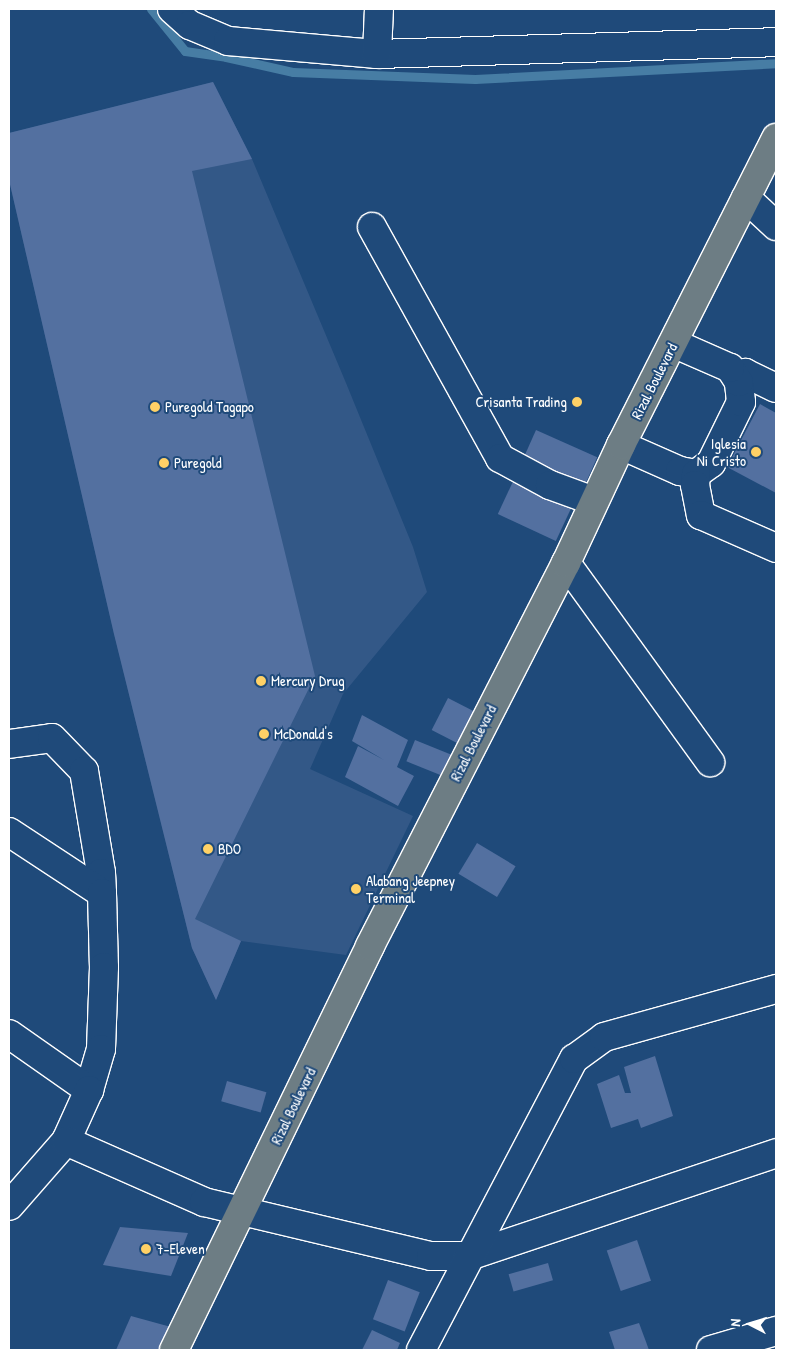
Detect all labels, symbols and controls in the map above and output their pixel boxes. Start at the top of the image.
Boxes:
street label: Rizal Boulevard [627,340,681,422]
place label: Crisanta Trading [475,393,567,411]
marker: Crisanta Trading [571,396,583,408]
place label: Puregold Tagapo [165,398,254,416]
marker: Puregold Tagapo [149,401,161,413]
place label: Iglesia Ni Cristo [697,434,746,469]
marker: Iglesia Ni Cristo [750,446,762,458]
place label: Puregold [174,454,222,472]
marker: Puregold [158,457,170,469]
place label: Mercury Drug [271,672,345,690]
marker: Mercury Drug [255,675,267,687]
street label: Rizal Boulevard [446,702,500,784]
place label: McDonald's [274,725,333,743]
marker: McDonald's [258,728,270,740]
place label: BDO [218,840,241,858]
marker: BDO [202,843,214,855]
place label: Alabang Jeepney Terminal [366,871,455,906]
marker: Alabang Jeepney Terminal [350,883,362,895]
street label: Rizal Boulevard [267,1065,319,1147]
place label: 7-Eleven [156,1240,205,1258]
marker: 7-Eleven [140,1243,152,1255]
north arrow [725,1299,775,1349]
text: N [725,1318,744,1327]

